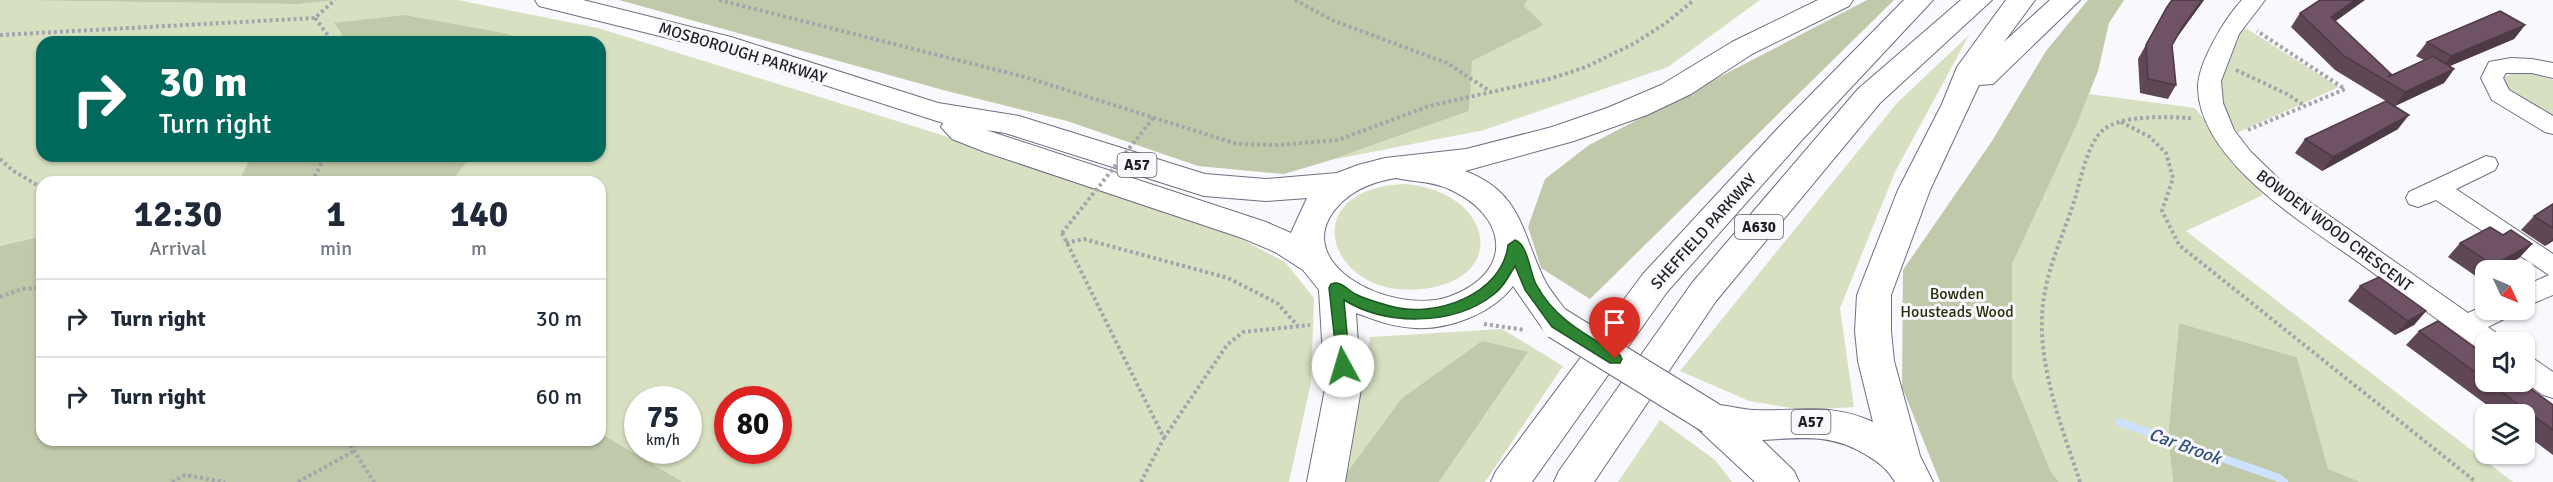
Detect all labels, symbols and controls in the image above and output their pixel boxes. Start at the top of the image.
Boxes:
street label: MOSBOROUGH PARKWAY [656,18,829,88]
text: 30 m [159,57,248,108]
icon: right [60,60,138,138]
text: Turn right [159,108,272,141]
road number: A57 [1118,153,1156,177]
street label: BOWDEN WOOD CRESCENT [2252,165,2417,296]
street label: SHEFFIELD PARKWAY [1647,170,1761,294]
text: 12:30 [134,192,222,237]
text: 1 [326,192,346,237]
text: 140 [450,192,508,237]
road number: A630 [1735,215,1783,239]
text: Arrival [149,236,207,261]
text: min [320,236,352,261]
text: m [471,236,487,261]
north arrow [2475,260,2535,320]
map controls [2475,260,2535,464]
park label: Bowden Housteads Wood [1900,284,2014,322]
pin [1589,297,1640,359]
icon: right [60,302,93,335]
text: Turn right [111,305,206,332]
text: 30 m [536,305,582,332]
icon: arrive [1598,306,1631,339]
button: sound [2475,332,2535,392]
position arrow [1311,334,1375,398]
icon: right [60,380,93,413]
text: Turn right [111,383,206,410]
text: 60 m [536,383,582,410]
speed limit sign: 80 [714,386,792,464]
text: 75 [647,399,679,436]
button: layers [2475,404,2535,464]
road number: A57 [1792,410,1830,434]
water label: Car Brook [2146,423,2226,470]
text: km/h [646,431,680,449]

